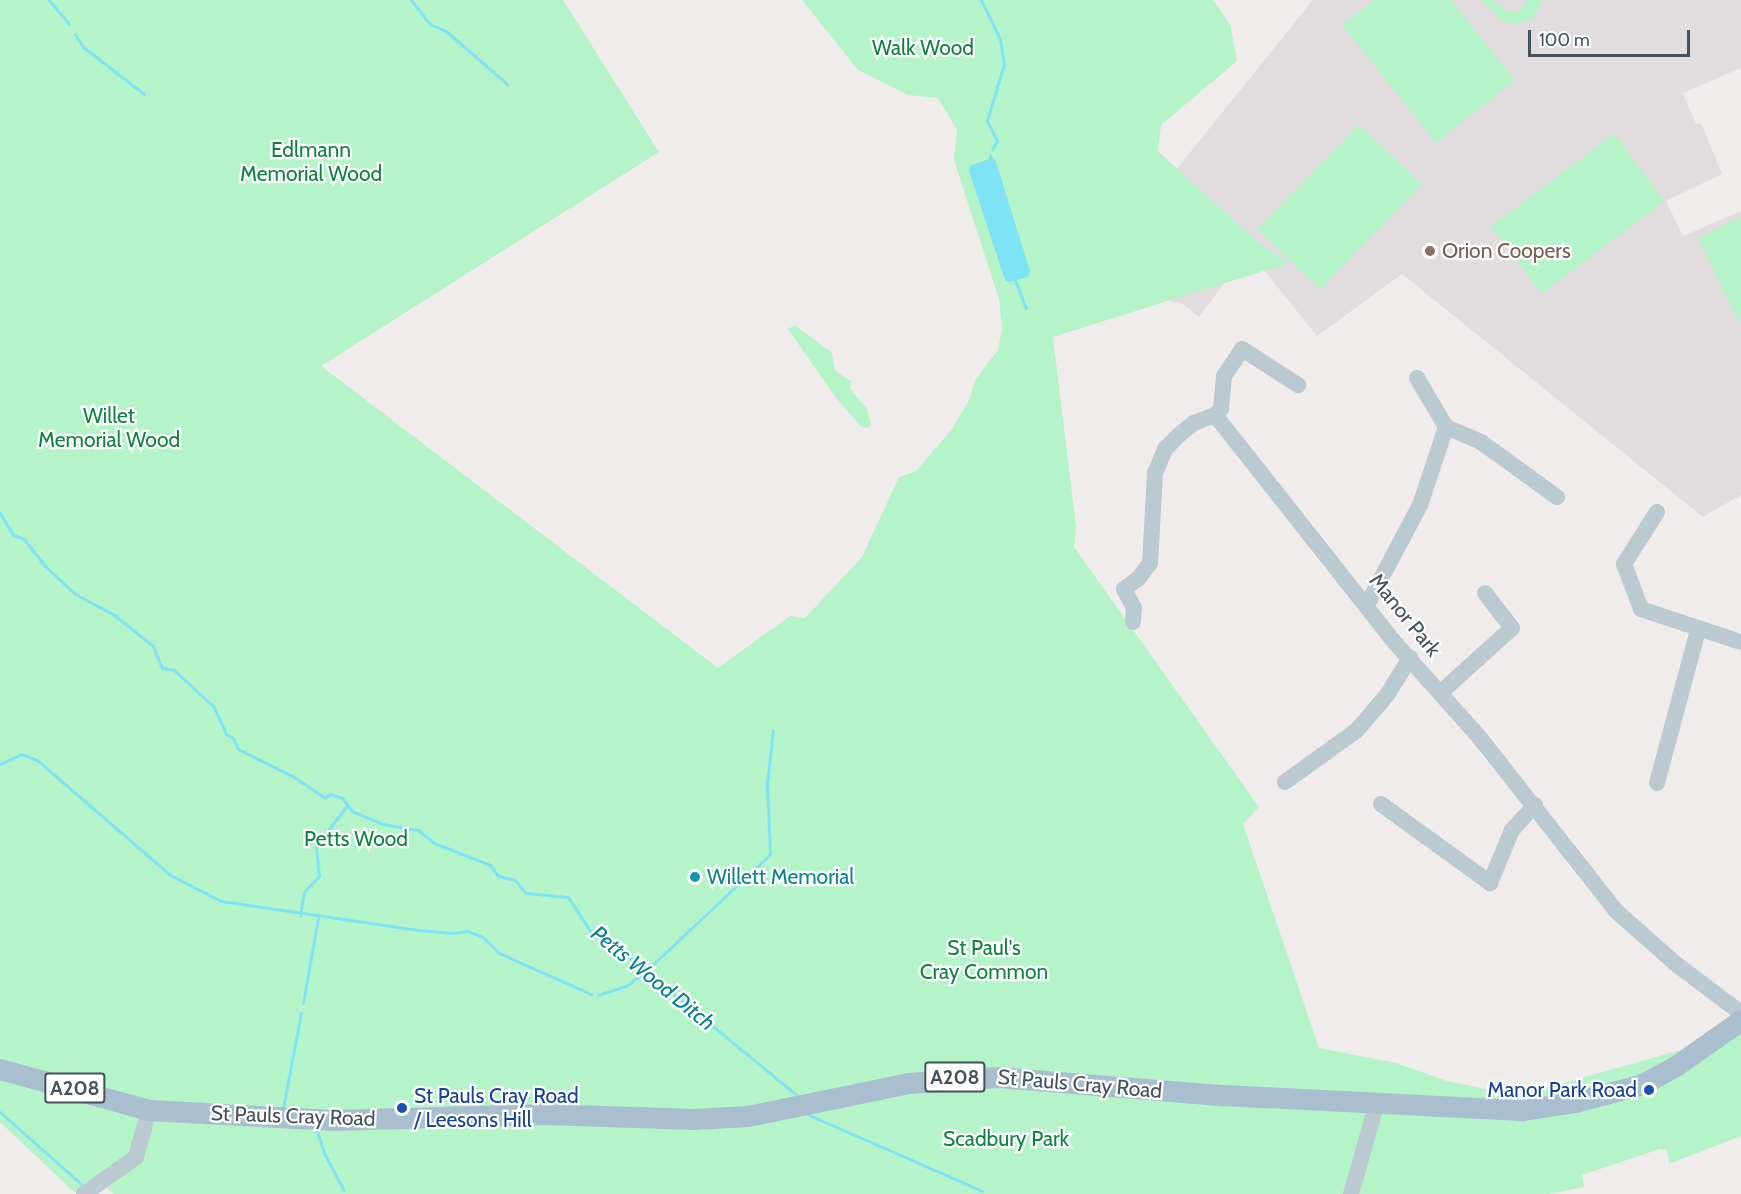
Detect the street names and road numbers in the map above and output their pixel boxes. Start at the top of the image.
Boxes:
street label: Manor Park [1364,568,1446,662]
road number: A208 [924,1060,986,1094]
street label: St Pauls Cray Road [997,1064,1163,1104]
road number: A208 [44,1071,106,1105]
street label: St Pauls Cray Road [210,1101,376,1131]

